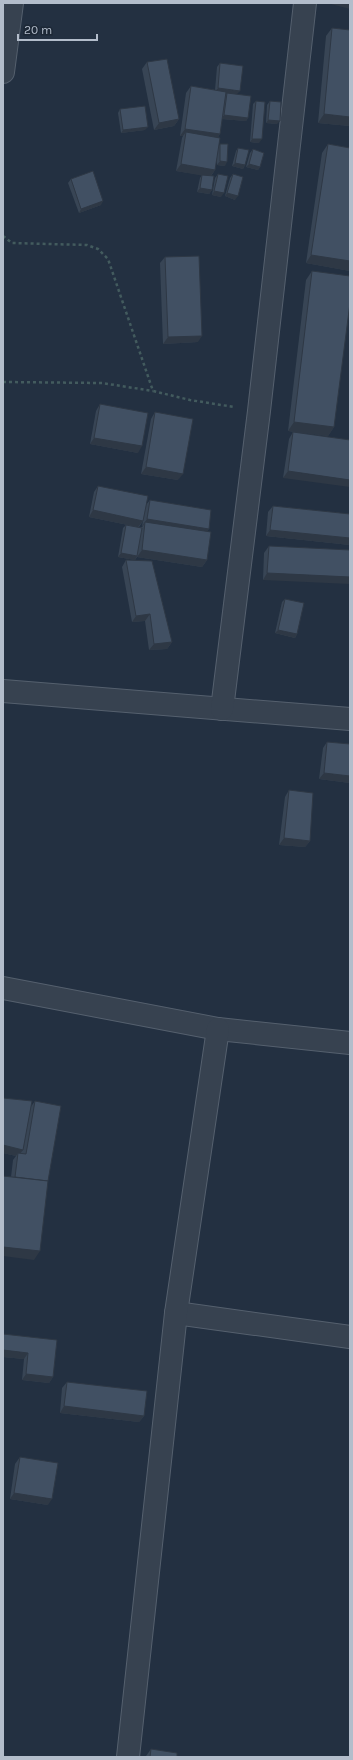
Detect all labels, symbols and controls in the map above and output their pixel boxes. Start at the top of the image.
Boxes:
scale bar [18,16,97,42]
text: 20 m [24,23,52,37]

